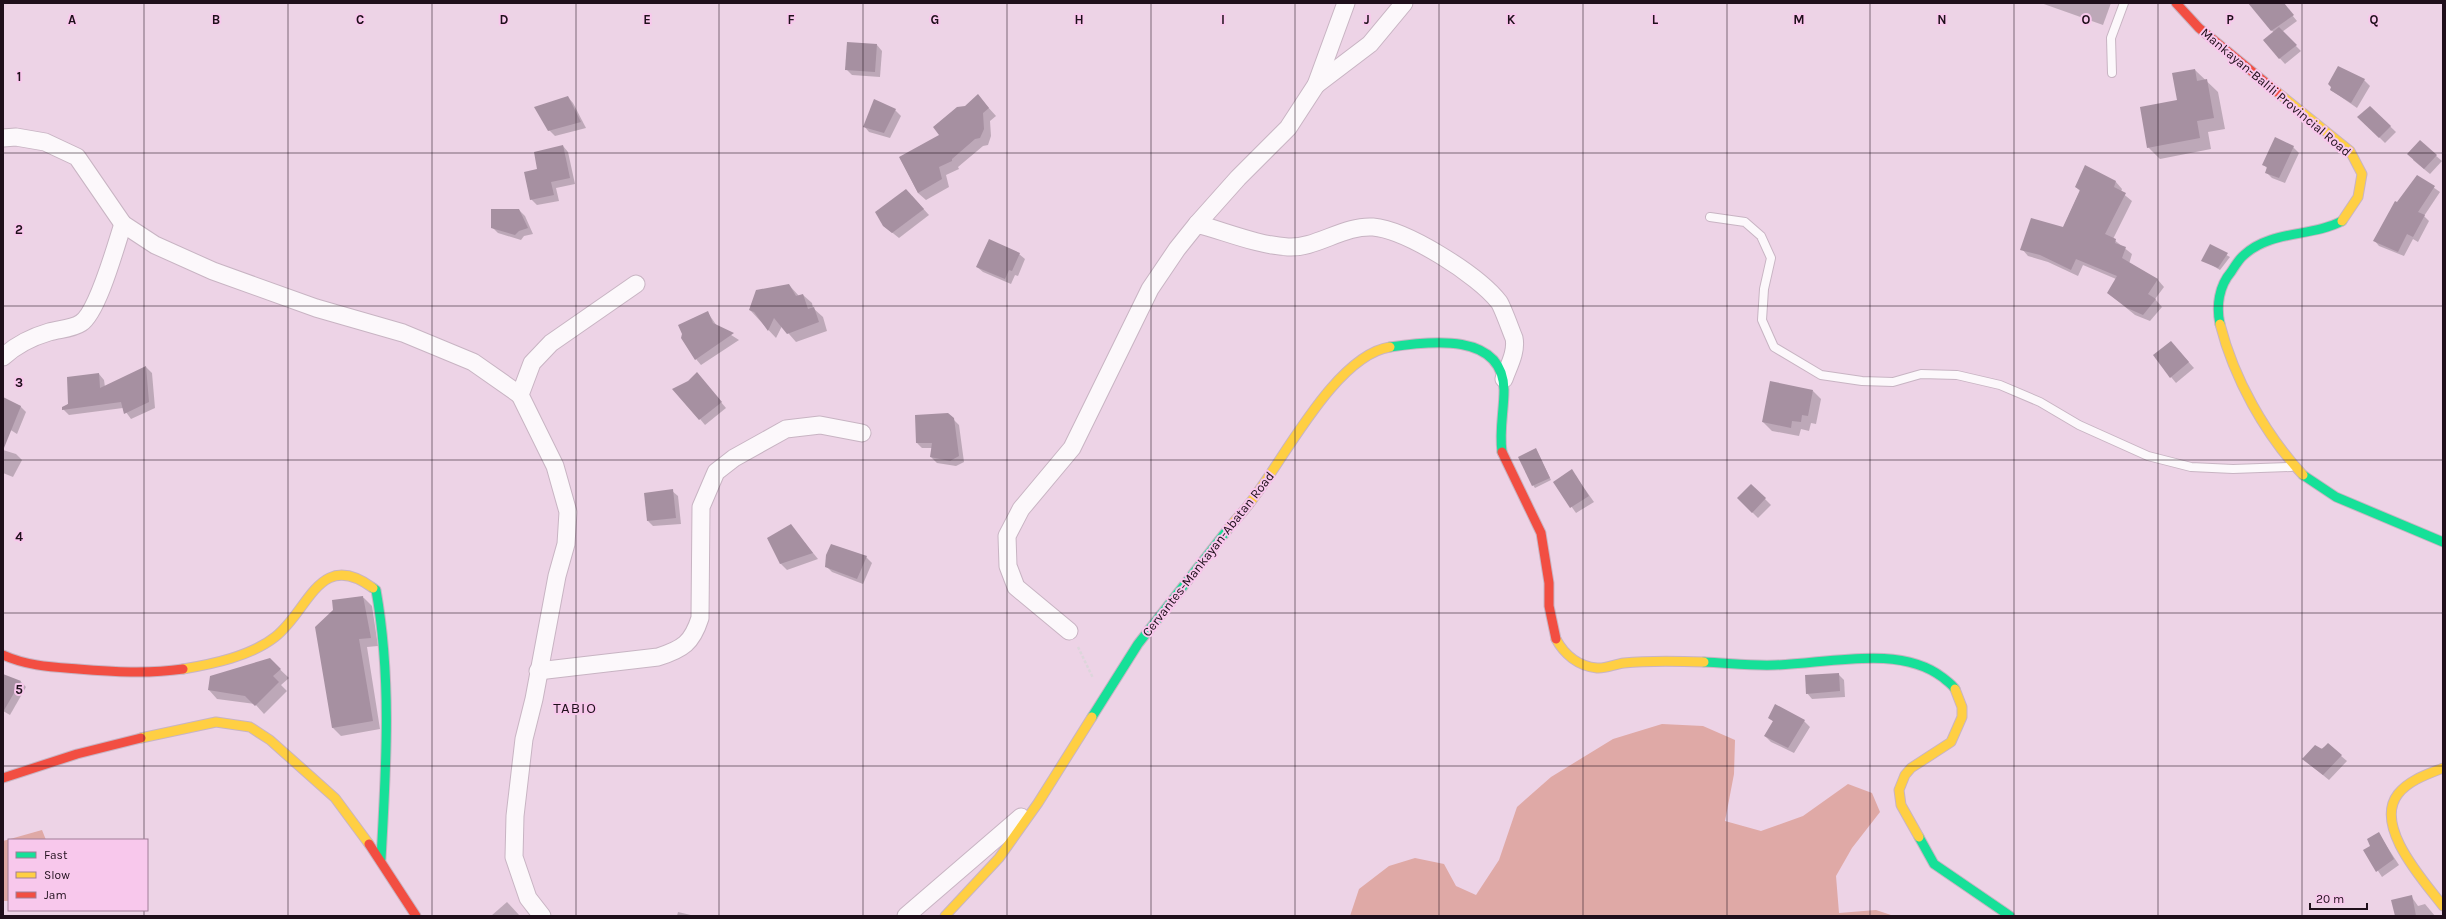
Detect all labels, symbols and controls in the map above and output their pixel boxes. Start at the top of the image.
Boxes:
text: A [68,12,76,27]
text: B [212,12,220,27]
text: C [356,12,364,27]
text: D [500,12,509,27]
text: E [643,12,651,27]
text: F [787,12,795,27]
text: G [931,12,939,27]
text: H [1074,12,1084,27]
text: I [1221,12,1225,27]
text: J [1364,12,1370,27]
text: K [1507,12,1516,27]
text: L [1652,12,1659,27]
text: M [1793,12,1805,27]
text: N [1937,12,1947,27]
text: O [2082,12,2091,27]
text: P [2226,12,2234,27]
text: Q [2370,12,2379,27]
street label: Mankayan-Balili Provincial Road [2198,25,2354,159]
text: 1 [17,69,21,84]
text: 2 [15,222,23,237]
text: 3 [15,375,23,390]
street label: Cervantes-Mankayan-Abatan Road [1139,469,1277,639]
text: 4 [15,529,23,544]
text: 5 [15,682,23,697]
district label: TABIO [553,699,597,717]
legend [8,839,148,911]
text: Fast [44,848,68,862]
text: Slow [44,868,70,882]
scale bar [2310,885,2367,911]
text: Jam [44,888,67,902]
text: 20 m [2316,892,2344,906]

